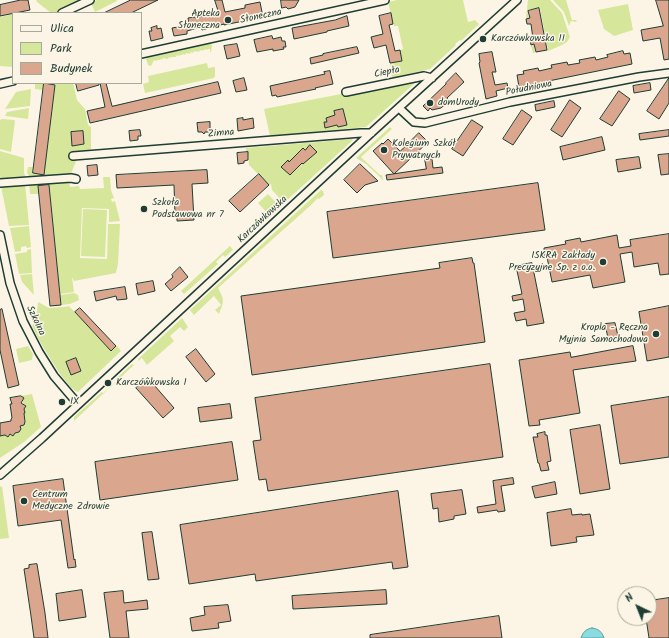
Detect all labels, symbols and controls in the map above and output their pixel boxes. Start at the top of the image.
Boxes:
street label: Słoneczna [239,7,283,27]
place label: Apteka Słoneczna [178,8,220,32]
legend [12,12,142,84]
marker: Apteka Słoneczna [223,15,233,25]
text: Ulica [50,19,74,38]
place label: Karczówkowska II [491,33,565,45]
marker: Karczówkowska II [478,34,488,44]
text: Park [50,39,72,58]
text: Budynek [50,59,92,78]
street label: Ciepła [373,64,401,82]
street label: Południowa [505,79,553,99]
place label: domUrody [438,97,479,109]
marker: domUrody [425,98,435,108]
street label: Zimna [207,127,235,141]
place label: Kolegium Szkół Prywatnych [392,138,456,162]
marker: Kolegium Szkół Prywatnych [379,145,389,155]
street label: Karczówkowska [236,194,290,246]
place label: Szkoła Podstawowa nr 7 [152,197,224,220]
marker: Szkoła Podstawowa nr 7 [139,204,149,214]
place label: ISKRA Zakłady Precyzyjne Sp. z o.o. [508,250,595,274]
marker: ISKRA Zakłady Precyzyjne Sp. z o.o. [598,257,608,267]
street label: Szkolna [23,304,47,338]
place label: Kropla - Ręczna Myjnia Samochodowa [559,322,648,346]
marker: Kropla - Ręczna Myjnia Samochodowa [651,329,661,339]
place label: Karczówkowska I [116,377,187,389]
marker: Karczówkowska I [103,378,113,388]
place label: IX [70,396,79,408]
marker: IX [57,397,67,407]
place label: Centrum Medyczne Zdrowie [32,489,109,512]
marker: Centrum Medyczne Zdrowie [19,496,29,506]
north arrow [617,586,657,626]
text: N [621,589,638,607]

